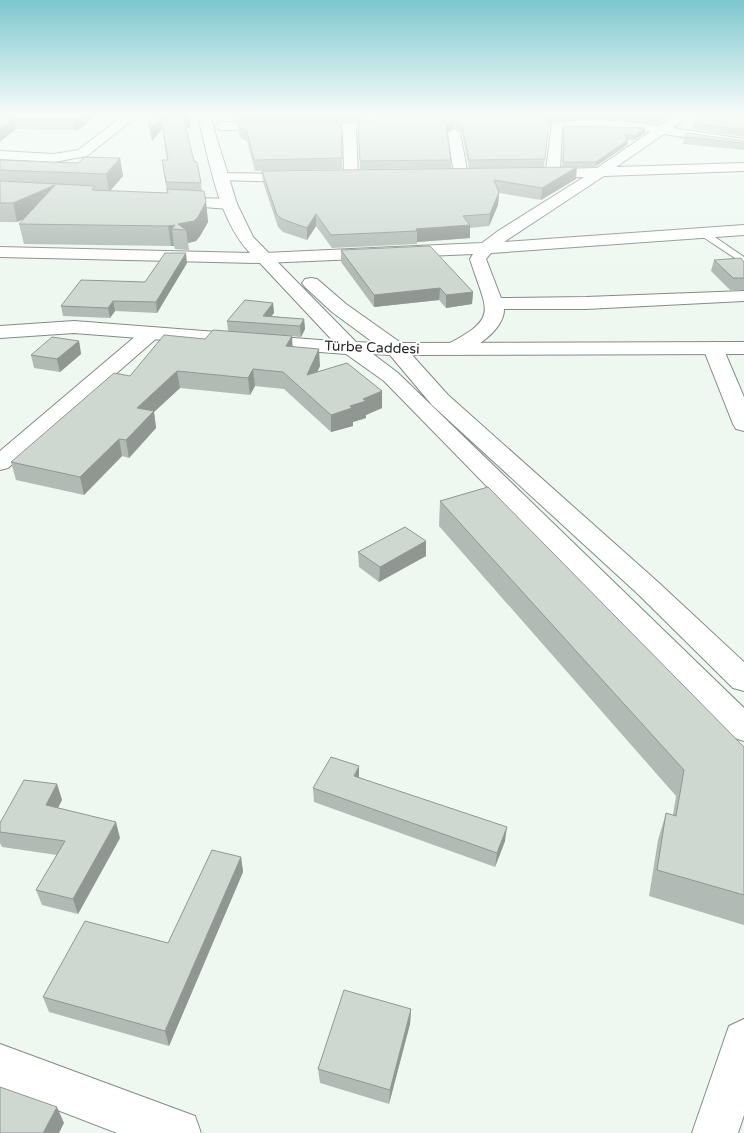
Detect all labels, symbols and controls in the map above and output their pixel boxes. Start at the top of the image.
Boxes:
street label: Türbe Caddesi [324,337,420,358]

